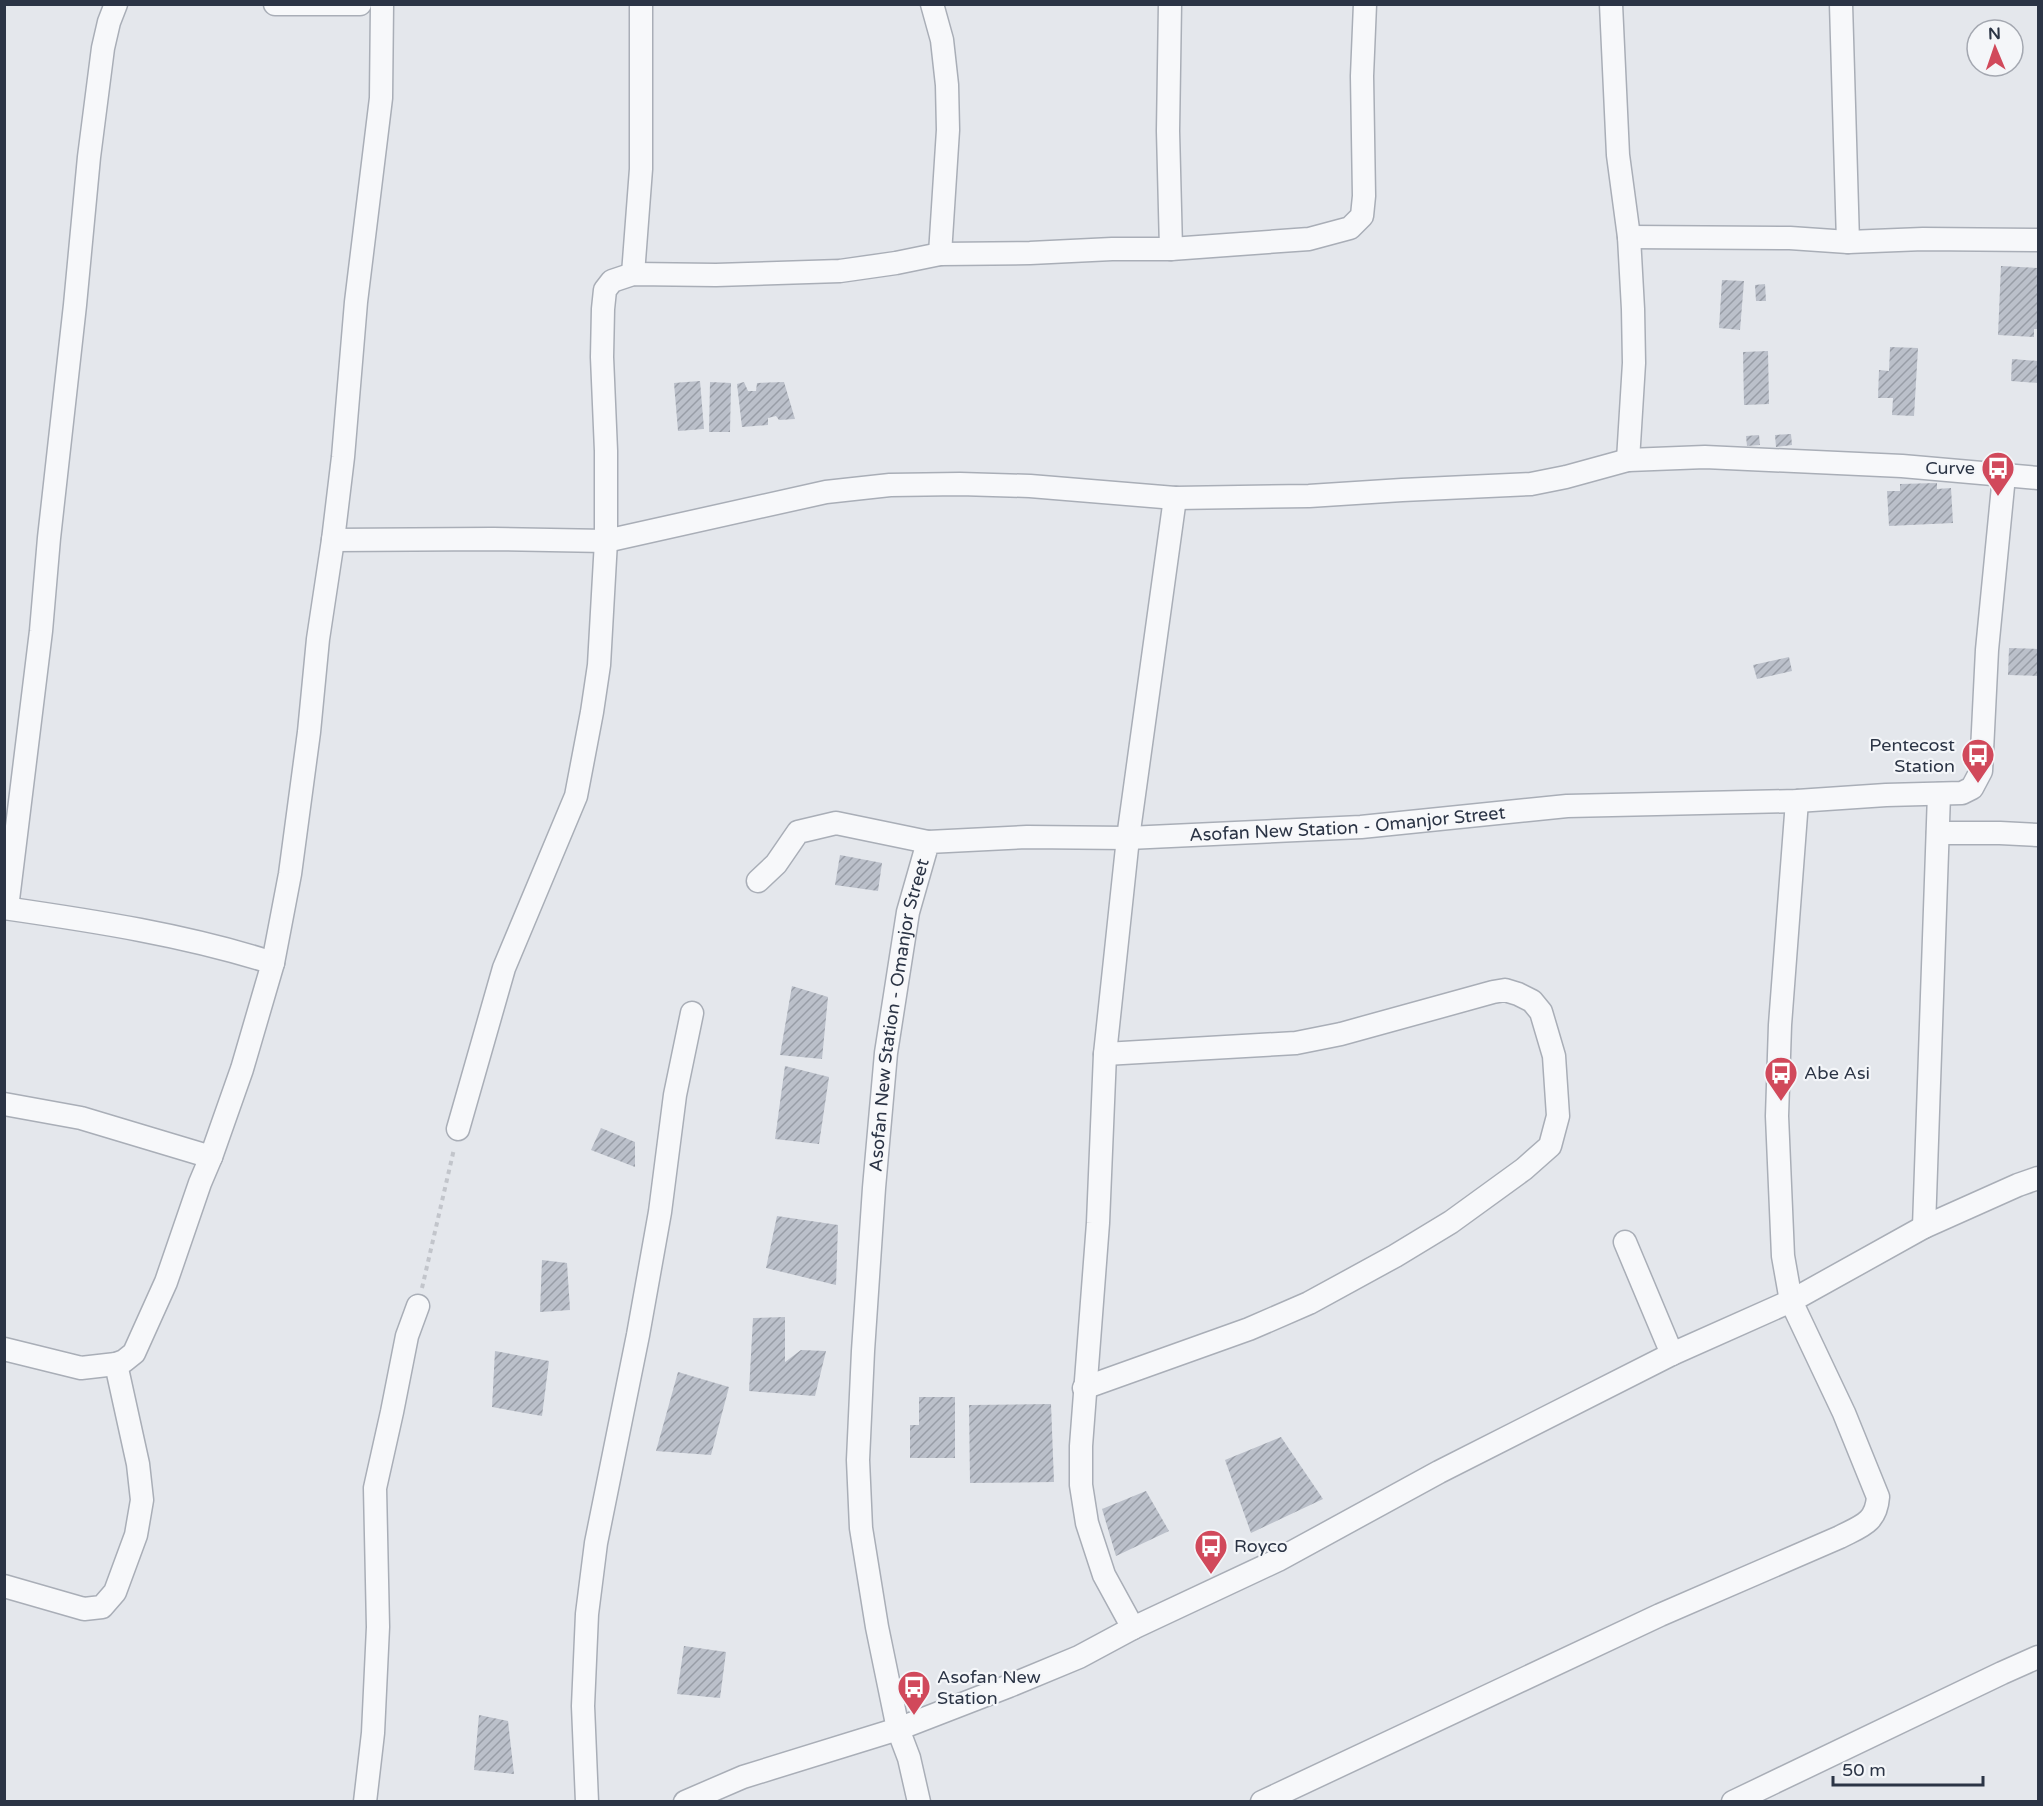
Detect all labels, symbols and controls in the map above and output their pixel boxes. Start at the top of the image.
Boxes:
north arrow [1965,18,2025,78]
text: N [1988,24,2001,44]
bus stop icon: Curve [1980,450,2016,497]
place label: Curve [1925,457,1975,479]
place label: Pentecost Station [1869,734,1955,777]
bus stop icon: Pentecost Station [1960,737,1996,784]
street label: Asofan New Station - Omanjor Street [1189,801,1506,846]
street label: Asofan New Station - Omanjor Street [865,856,934,1173]
bus stop icon: Abe Asi [1763,1055,1799,1102]
place label: Abe Asi [1804,1062,1870,1084]
bus stop icon: Royco [1193,1528,1229,1575]
place label: Royco [1234,1535,1288,1557]
place label: Asofan New Station [937,1666,1041,1709]
bus stop icon: Asofan New Station [896,1669,932,1716]
scale bar [1833,1749,1983,1787]
text: 50 m [1842,1759,1886,1781]

